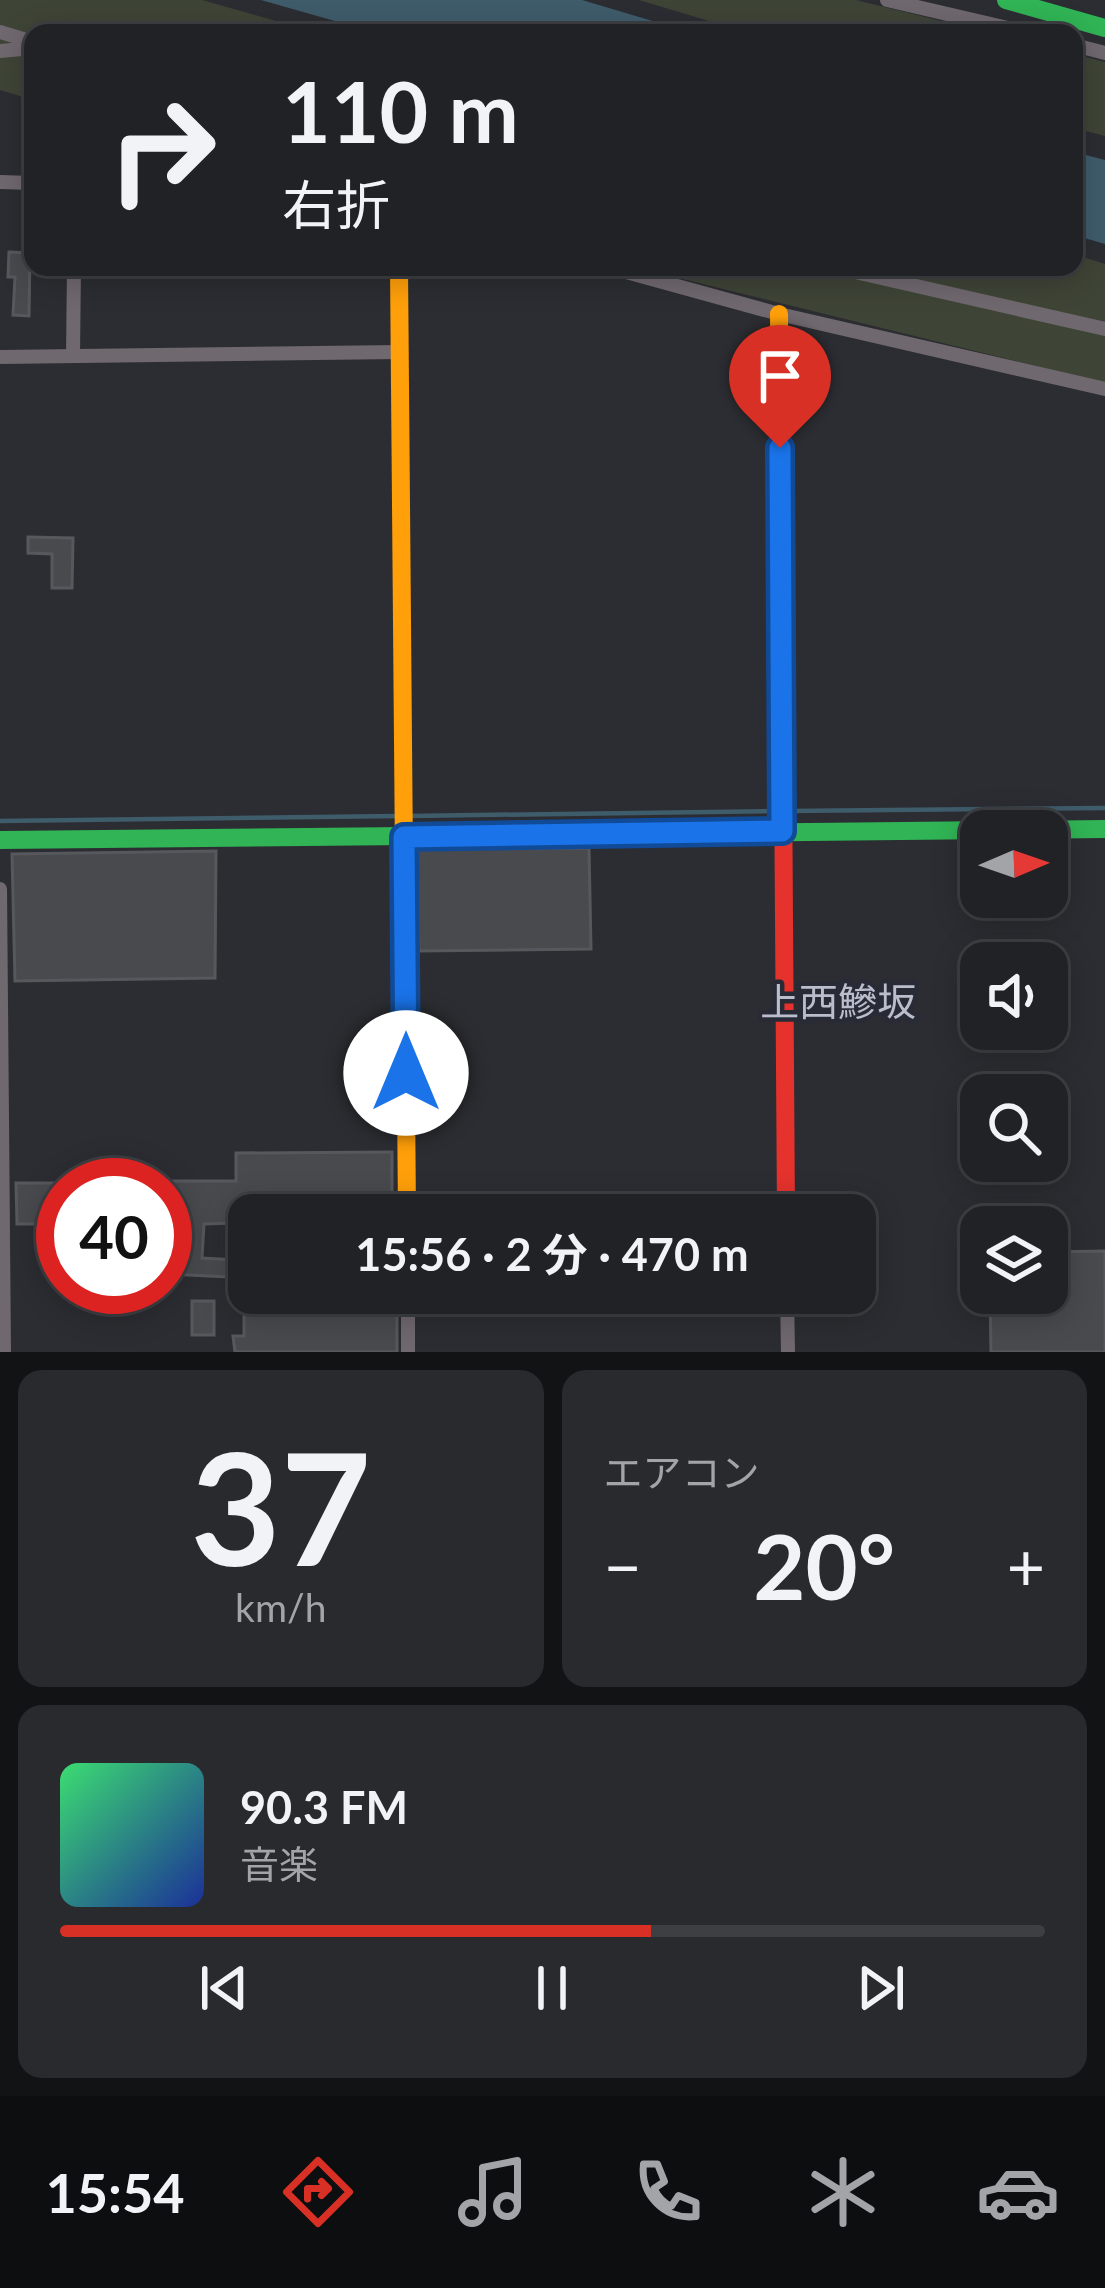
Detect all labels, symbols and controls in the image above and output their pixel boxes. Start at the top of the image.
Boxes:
text: 110 m [282,60,519,161]
icon: right [84,72,240,228]
text: 右折 [282,172,390,237]
pin [729,325,831,448]
icon: arrive [747,343,813,409]
north arrow [960,810,1068,918]
map controls [960,810,1068,1314]
button: sound [960,942,1068,1050]
district label: 上西鰺坂 [760,978,916,1024]
position arrow [343,1010,469,1136]
button: search [960,1074,1068,1182]
speed limit sign: 40 [36,1158,192,1314]
button: layers [960,1206,1068,1314]
text: 15:56 · 2 分 · 470 m [355,1227,749,1281]
text: 37 [190,1412,371,1599]
text: エアコン [604,1449,760,1495]
text: 20° [753,1511,895,1619]
text: − [604,1526,642,1605]
text: + [1007,1526,1045,1605]
text: km/h [235,1584,326,1630]
text: 90.3 FM [240,1780,408,1834]
text: 音楽 [240,1841,318,1887]
icon: previous [191,1955,257,2021]
icon: pause [519,1955,585,2021]
icon: next [848,1955,914,2021]
icon: directions [276,2150,360,2234]
icon: music [451,2150,535,2234]
icon: phone [626,2150,710,2234]
icon: climate [801,2150,885,2234]
icon: car [976,2150,1060,2234]
text: 15:54 [45,2160,185,2225]

